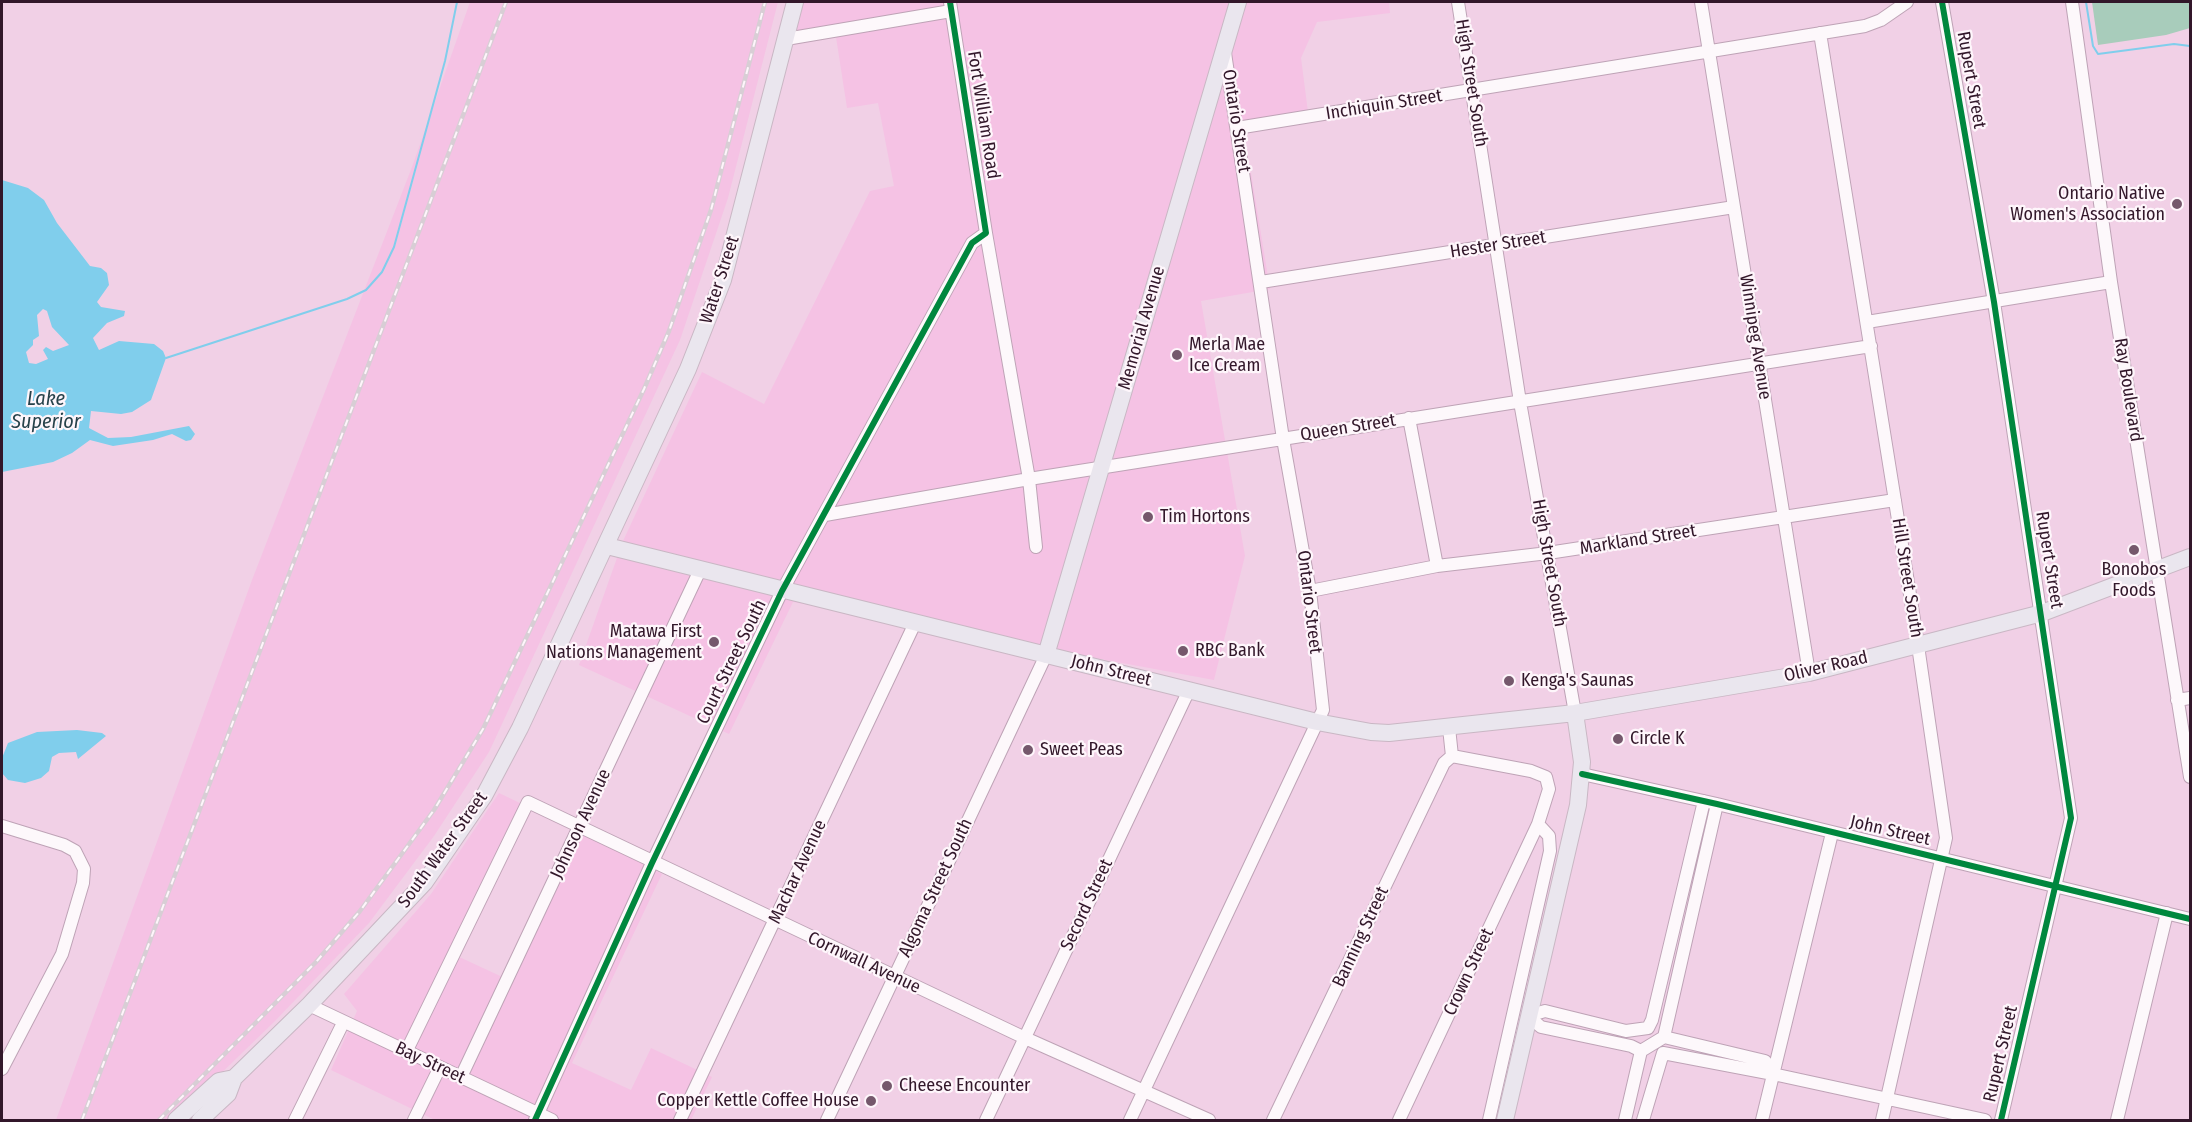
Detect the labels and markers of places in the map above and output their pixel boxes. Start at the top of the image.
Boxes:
place label: Ontario Native Women's Association [2010,183,2165,226]
marker: Ontario Native Women's Association [2170,197,2184,211]
place label: Merla Mae Ice Cream [1189,334,1265,376]
marker: Merla Mae Ice Cream [1170,348,1184,362]
place label: Tim Hortons [1160,506,1250,528]
marker: Tim Hortons [1141,510,1155,524]
marker: Bonobos Foods [2127,543,2141,557]
place label: Bonobos Foods [2102,559,2166,602]
place label: Matawa First Nations Management [546,621,702,664]
marker: Matawa First Nations Management [707,635,721,649]
place label: RBC Bank [1195,640,1265,662]
marker: RBC Bank [1176,644,1190,658]
place label: Kenga's Saunas [1521,670,1634,692]
marker: Kenga's Saunas [1502,674,1516,688]
place label: Circle K [1630,728,1684,750]
marker: Circle K [1611,732,1625,746]
place label: Sweet Peas [1040,739,1123,761]
marker: Sweet Peas [1021,743,1035,757]
place label: Cheese Encounter [899,1075,1030,1097]
marker: Cheese Encounter [880,1079,894,1093]
place label: Copper Kettle Coffee House [657,1090,859,1112]
marker: Copper Kettle Coffee House [864,1094,878,1108]

